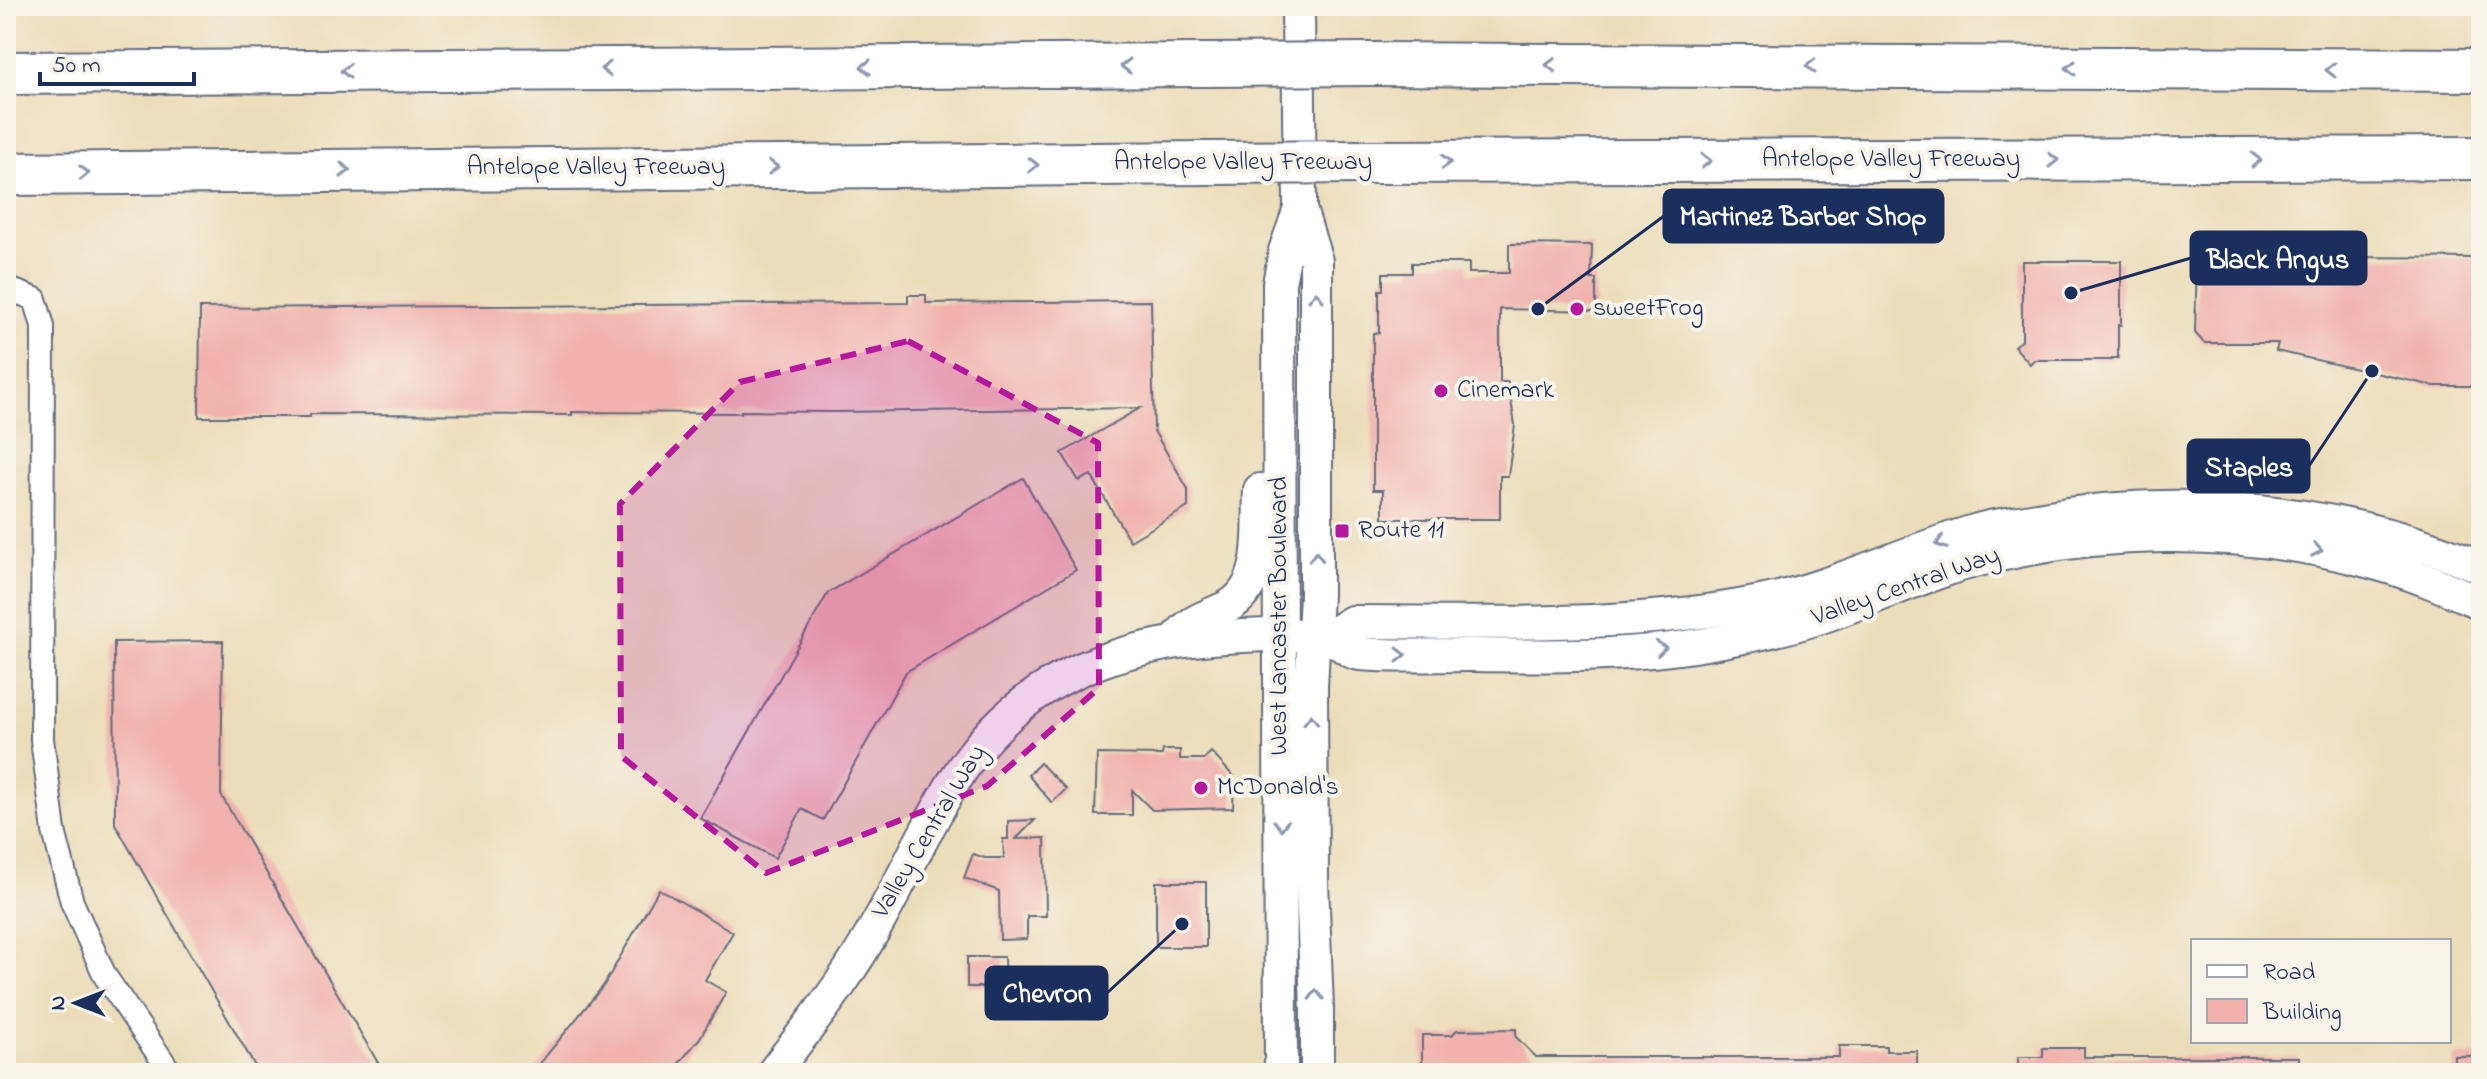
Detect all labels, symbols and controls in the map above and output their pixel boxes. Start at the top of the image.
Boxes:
scale bar [40,36,194,86]
text: 50 m [52,49,101,84]
one-way arrow [1544,56,1557,74]
one-way arrow [1119,57,1132,75]
one-way arrow [1804,57,1817,75]
one-way arrow [859,59,872,76]
one-way arrow [2064,59,2077,77]
one-way arrow [599,60,612,78]
one-way arrow [2324,61,2337,79]
one-way arrow [339,62,352,80]
street label: Antelope Valley Freeway [1762,141,2020,179]
street label: Antelope Valley Freeway [1114,144,1372,182]
street label: Antelope Valley Freeway [467,149,725,187]
one-way arrow [2047,151,2060,169]
one-way arrow [2250,151,2263,168]
one-way arrow [1700,152,1713,170]
one-way arrow [1440,153,1453,171]
one-way arrow [1027,156,1040,174]
one-way arrow [767,158,780,176]
one-way arrow [339,162,352,179]
one-way arrow [78,164,91,182]
callout: Martinez Barber Shop [1664,190,1943,242]
text: Martinez Barber Shop [1679,198,1927,239]
callout: Black Angus [2191,232,2366,284]
text: Black Angus [2205,241,2349,283]
one-way arrow [1307,290,1325,303]
place label: sweetFrog [1593,290,1703,328]
marker: sweetFrog [1568,300,1586,318]
place label: Cinemark [1457,372,1555,410]
marker: Cinemark [1432,382,1450,400]
callout: Staples [2188,440,2309,492]
text: Staples [2205,449,2293,490]
street label: West Lancaster Boulevard [1261,476,1299,756]
place label: Route 11 [1358,512,1444,550]
marker: Route 11 [1333,522,1351,540]
one-way arrow [1935,533,1949,549]
street label: Valley Central Way [1806,537,2005,637]
one-way arrow [2310,541,2324,558]
one-way arrow [1307,550,1325,563]
one-way arrow [1655,640,1668,657]
one-way arrow [1395,646,1408,664]
one-way arrow [1302,713,1320,726]
street label: Valley Central Way [863,738,997,927]
place label: McDonald's [1217,769,1339,807]
marker: McDonald's [1192,779,1210,797]
one-way arrow [1272,819,1289,832]
legend [2191,939,2451,1043]
text: Road [2263,956,2316,991]
north arrow [36,963,116,1043]
callout: Chevron [986,967,1107,1019]
text: Chevron [1002,975,1092,1016]
one-way arrow [1308,988,1325,1001]
text: N [43,996,75,1010]
text: Building [2262,996,2342,1031]

